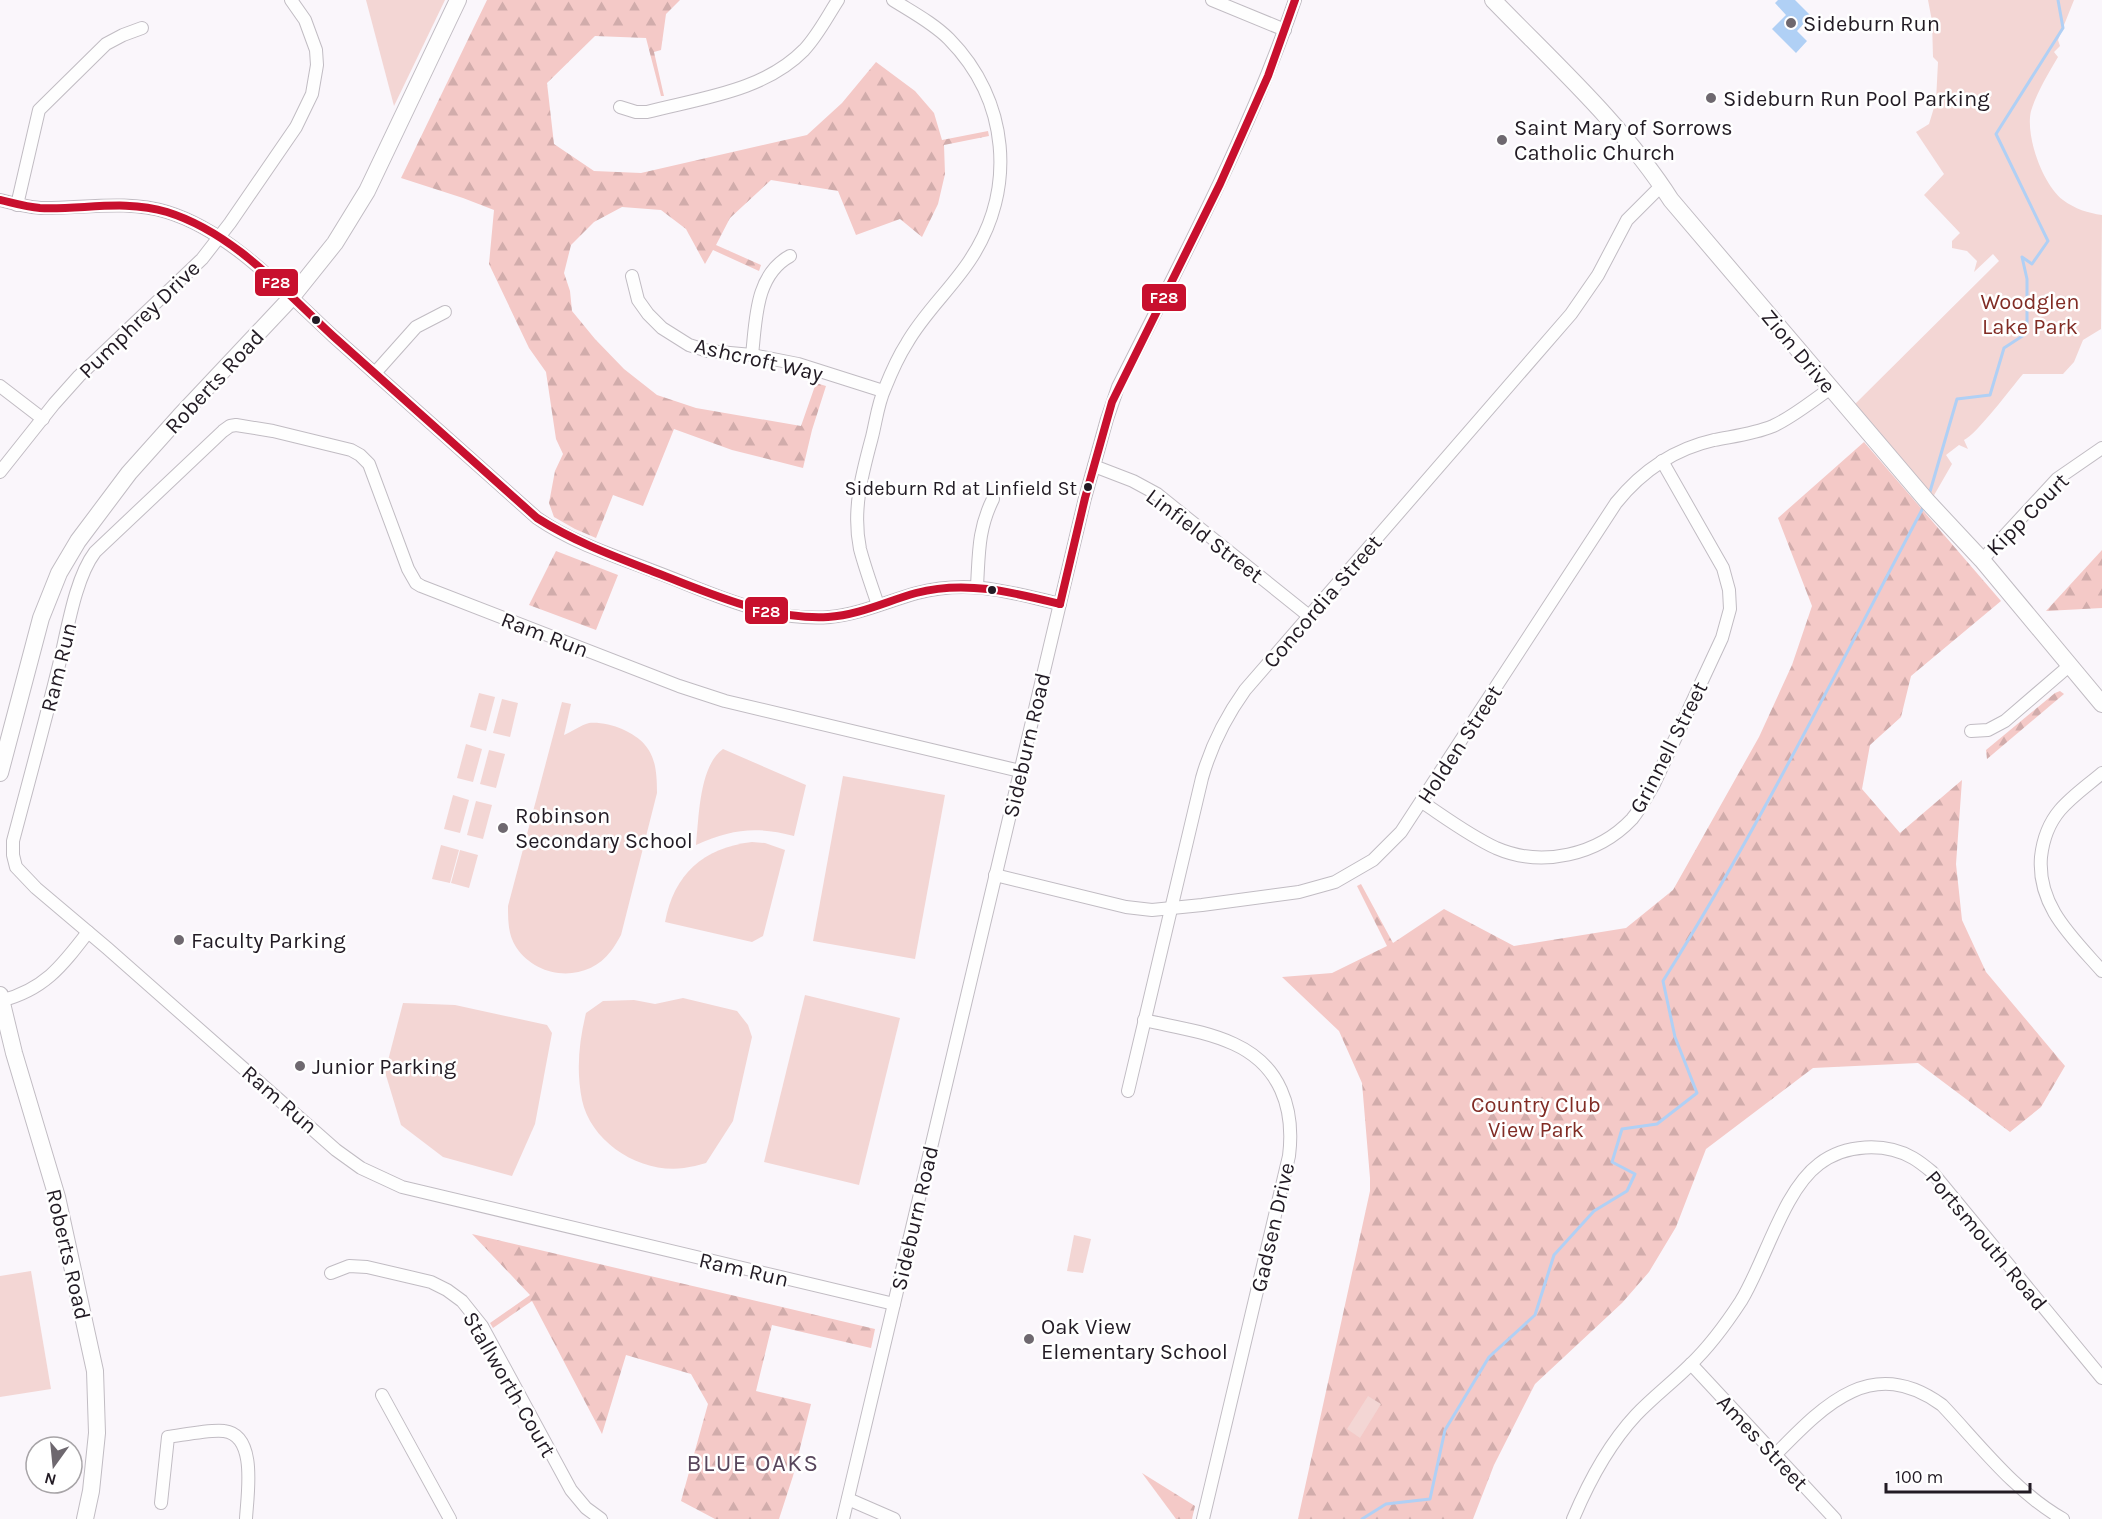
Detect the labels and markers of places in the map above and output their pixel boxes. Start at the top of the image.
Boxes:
place label: Sideburn Run [1803,11,1940,37]
marker: Sideburn Run [1784,16,1798,30]
place label: Sideburn Run Pool Parking [1723,86,1990,112]
marker: Sideburn Run Pool Parking [1704,91,1718,105]
place label: Saint Mary of Sorrows Catholic Church [1514,115,1732,166]
marker: Saint Mary of Sorrows Catholic Church [1495,133,1509,147]
unlabelled marker [310,314,322,326]
place label: Sideburn Rd at Linfield St [844,477,1077,500]
marker: Sideburn Rd at Linfield St [1082,481,1094,493]
unlabelled marker [986,584,998,596]
place label: Robinson Secondary School [515,803,693,854]
marker: Robinson Secondary School [496,821,510,835]
place label: Faculty Parking [191,928,346,954]
marker: Faculty Parking [172,933,186,947]
place label: Junior Parking [312,1054,457,1080]
marker: Junior Parking [293,1059,307,1073]
place label: Oak View Elementary School [1041,1314,1228,1365]
marker: Oak View Elementary School [1022,1332,1036,1346]

